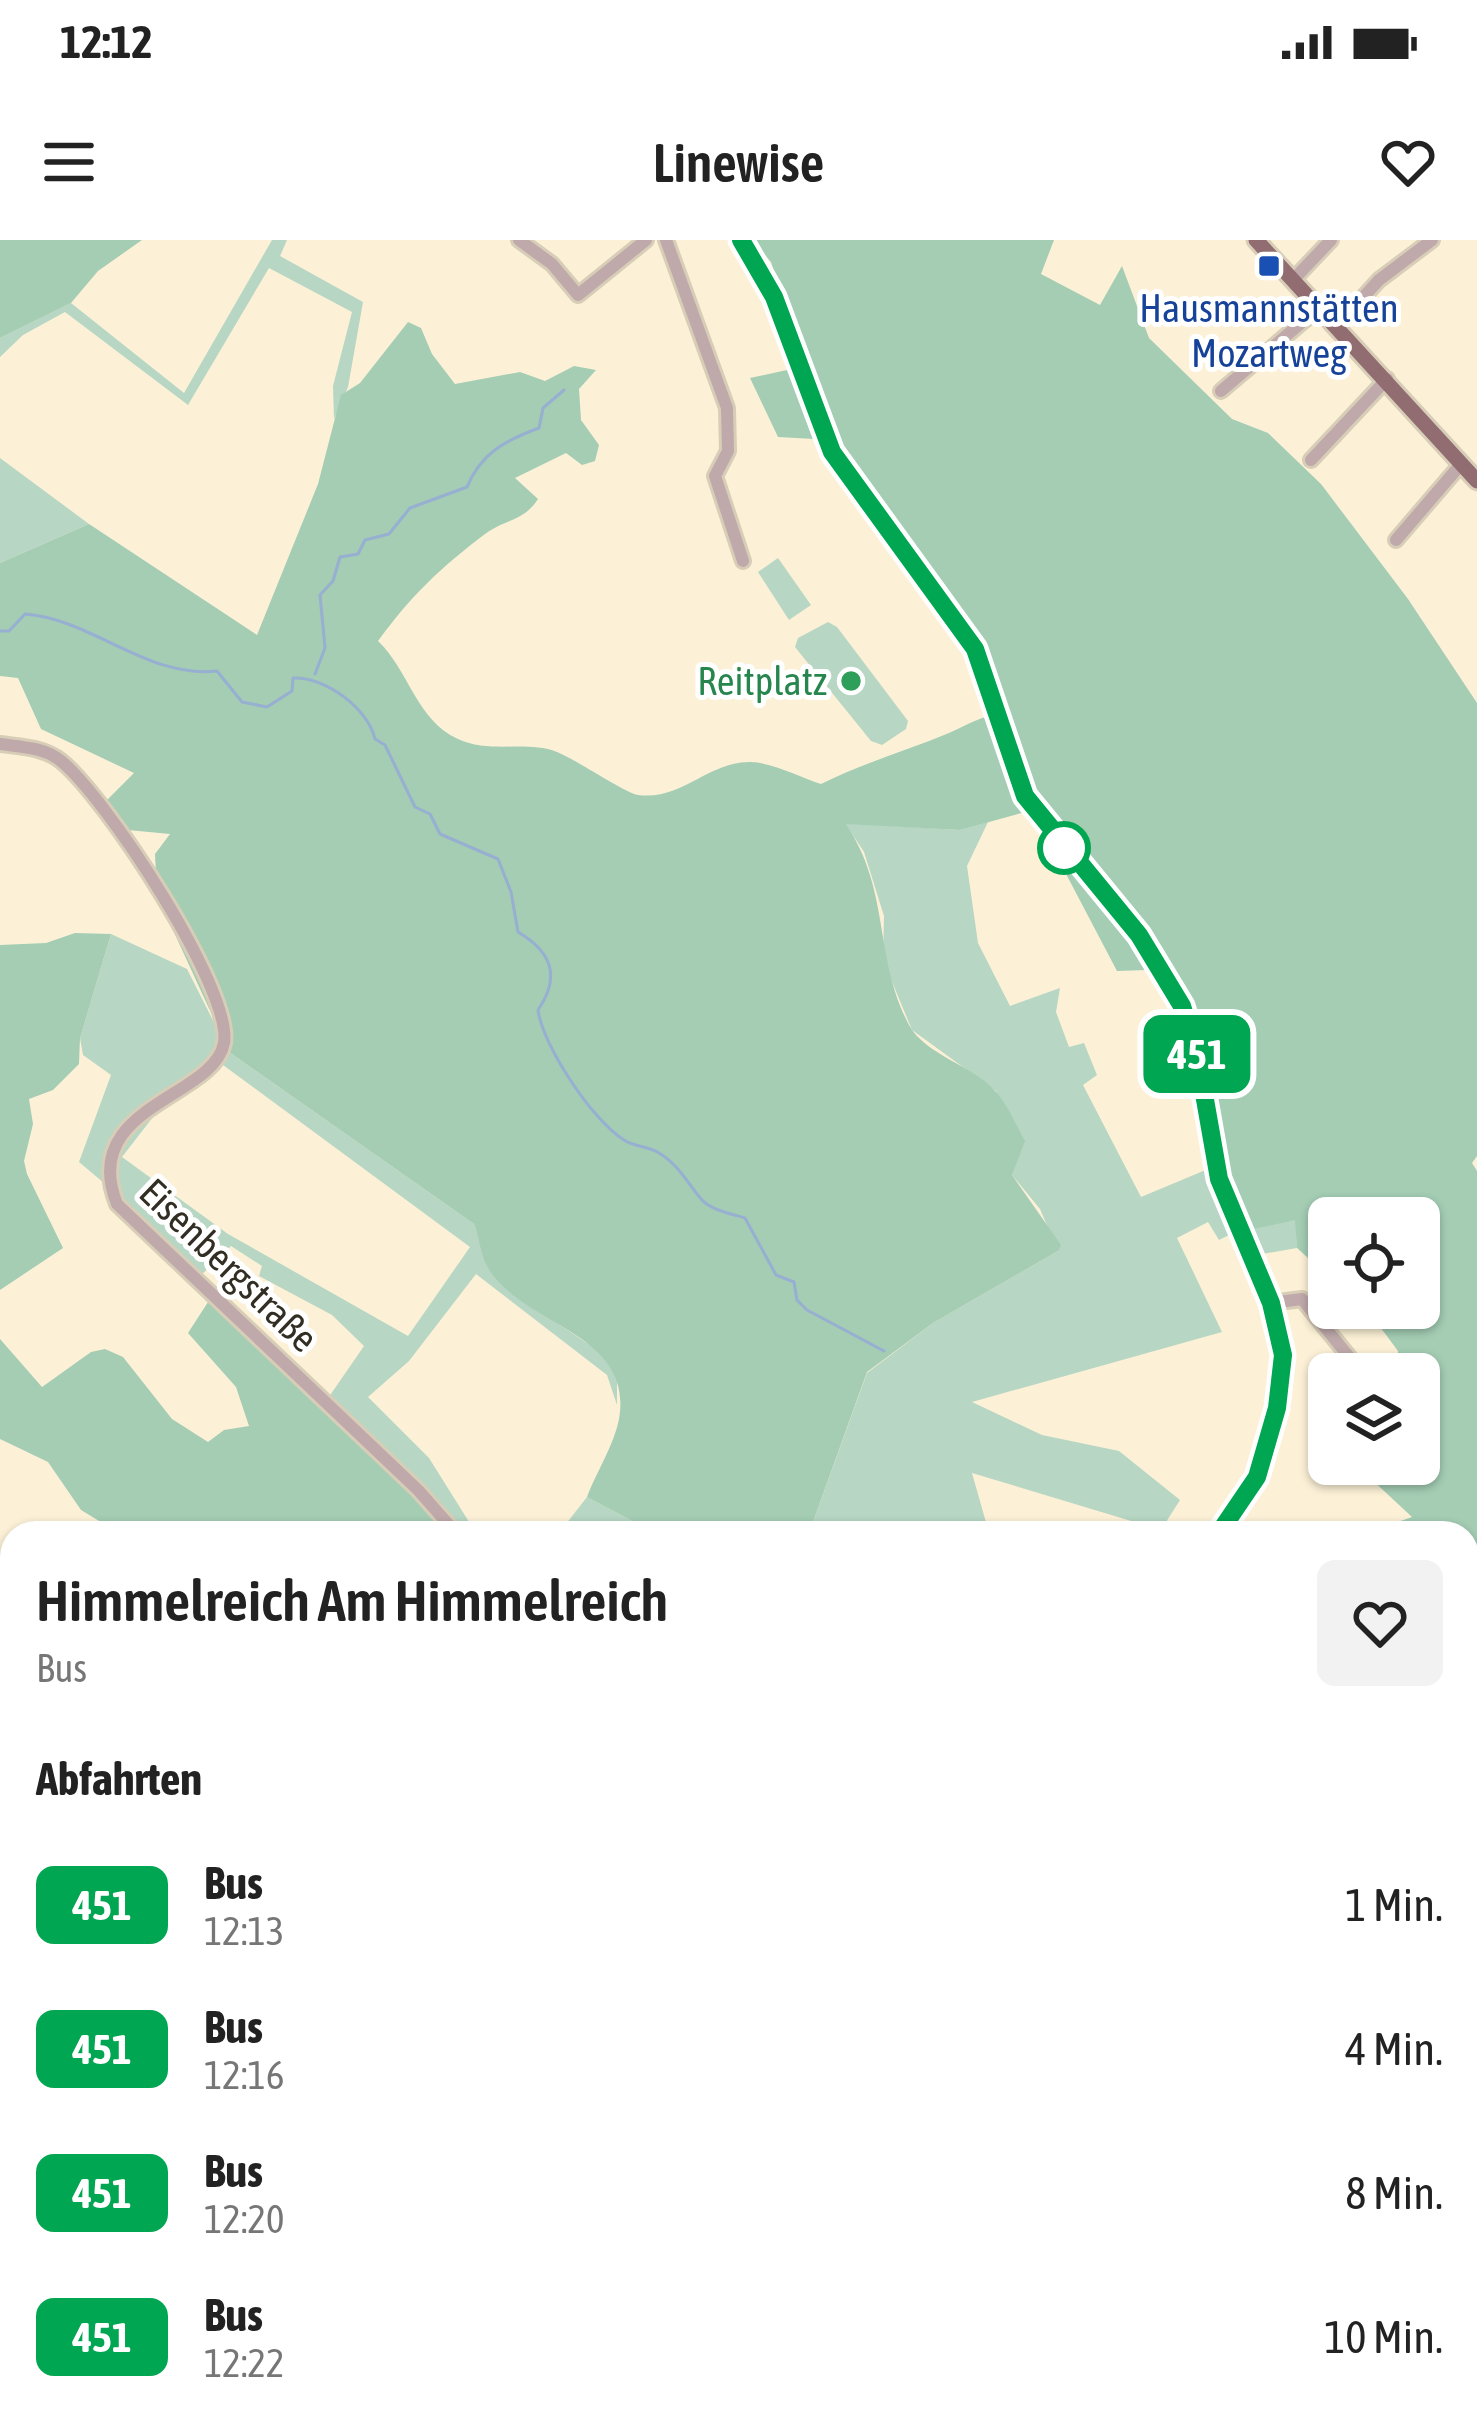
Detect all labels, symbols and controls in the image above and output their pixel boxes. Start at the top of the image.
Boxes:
text: 12:12 [60,16,153,68]
icon: menu [36,129,102,195]
icon: heart [1375,129,1441,195]
text: Linewise [653,132,824,193]
marker: Hausmannstätten Mozartweg [1256,253,1282,279]
place label: Hausmannstätten Mozartweg [1139,286,1399,375]
place label: Reitplatz [697,659,827,703]
marker: Reitplatz [838,668,864,694]
unlabelled marker [1039,823,1089,873]
line badge: 451 [1128,1015,1266,1093]
text: 451 [1167,1030,1227,1078]
street label: Eisenbergstraße [131,1170,327,1360]
map controls [1308,1197,1440,1485]
button: locate [1308,1197,1440,1329]
button: layers [1308,1353,1440,1485]
button: heart [1317,1560,1443,1686]
text: Himmelreich Am Himmelreich [36,1568,668,1633]
text: Bus [36,1646,87,1690]
text: Abfahrten [36,1753,202,1805]
text: Bus [204,1857,263,1909]
text: 1 Min. [1345,1879,1443,1931]
text: 451 [72,1881,132,1929]
text: 12:13 [204,1909,284,1953]
text: Bus [204,2001,263,2053]
text: 4 Min. [1345,2023,1443,2075]
text: 451 [72,2025,132,2073]
text: 12:16 [204,2053,284,2097]
text: Bus [204,2145,263,2197]
text: 8 Min. [1345,2167,1443,2219]
text: 451 [72,2169,132,2217]
text: 12:20 [204,2197,284,2241]
text: Bus [204,2289,263,2341]
text: 10 Min. [1324,2311,1443,2363]
text: 451 [72,2313,132,2361]
text: 12:22 [204,2341,284,2385]

